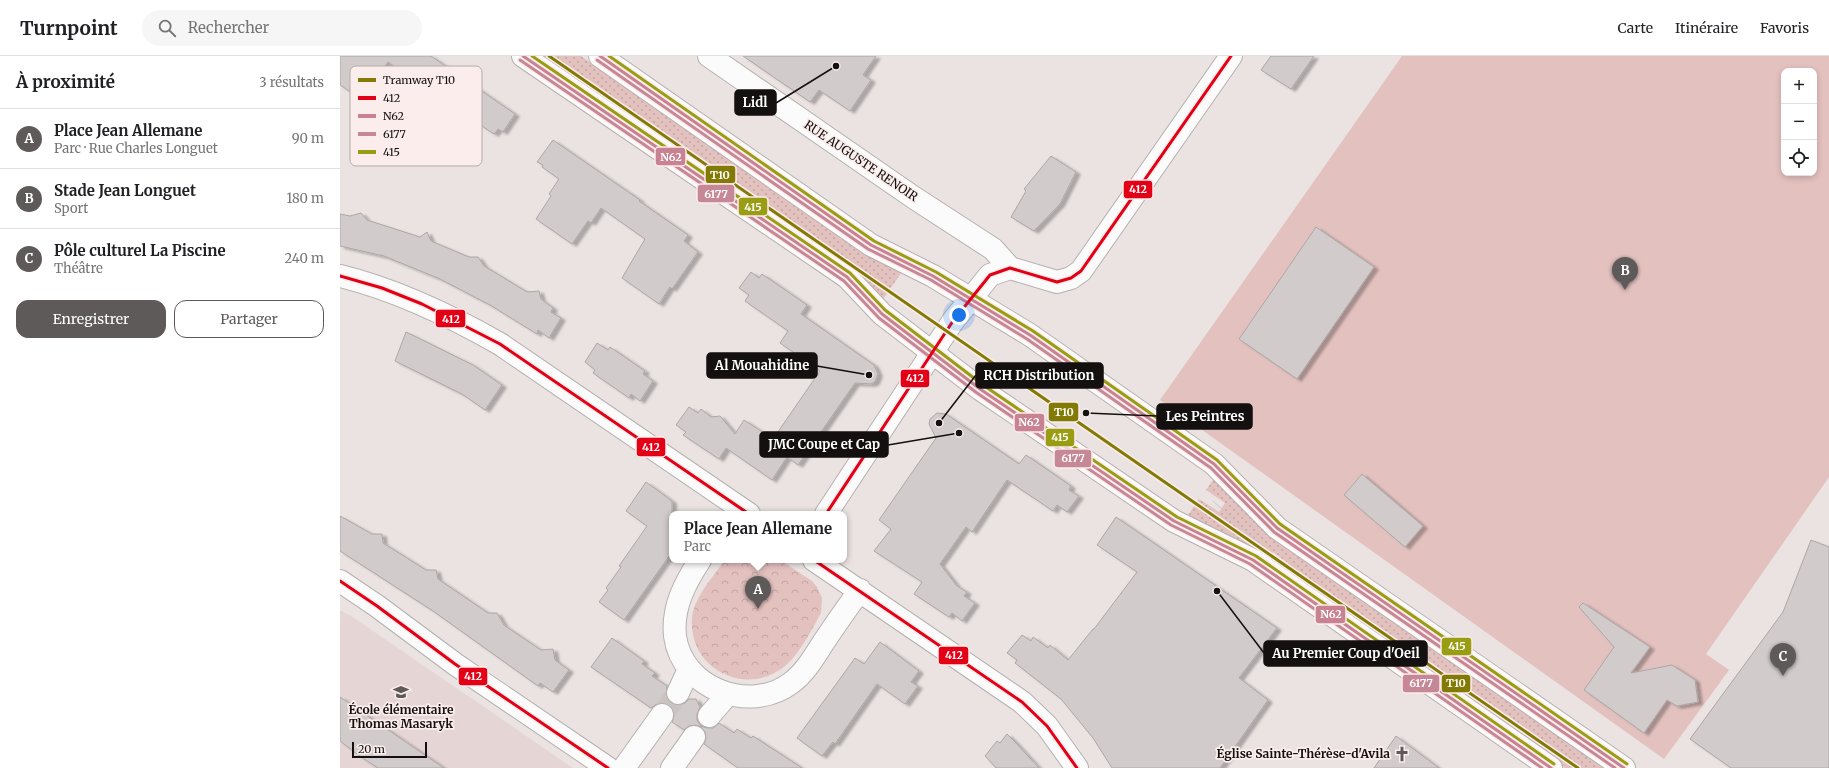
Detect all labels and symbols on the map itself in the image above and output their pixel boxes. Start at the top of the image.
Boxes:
legend [350,66,482,166]
text: Tramway T10 [383,73,455,87]
callout: Lidl [735,90,776,115]
text: 412 [383,91,400,105]
text: Lidl [743,94,767,111]
text: N62 [383,109,404,123]
street label: RUE AUGUSTE RENOIR [802,117,922,205]
text: 6177 [383,127,406,141]
text: 415 [383,145,400,159]
line badge: N62 [655,147,686,166]
text: N62 [660,150,682,164]
line badge: T10 [705,165,736,184]
text: T10 [710,168,730,182]
line badge: 412 [1123,180,1153,199]
text: 412 [1129,182,1147,196]
line badge: 6177 [697,184,735,203]
text: 6177 [704,187,728,201]
line badge: 415 [738,197,768,216]
text: 415 [744,200,762,214]
pin: B [1612,257,1638,290]
your location [949,305,969,325]
line badge: 412 [435,309,466,328]
text: 412 [442,312,460,326]
callout: Al Mouahidine [707,353,817,378]
text: Al Mouahidine [714,357,809,374]
callout: RCH Distribution [976,363,1103,388]
text: RCH Distribution [984,367,1095,384]
line badge: 412 [900,369,930,388]
text: 412 [906,371,924,385]
line badge: T10 [1048,402,1079,422]
callout: Les Peintres [1157,404,1252,429]
text: T10 [1054,405,1074,419]
text: Les Peintres [1166,408,1245,425]
line badge: N62 [1014,413,1045,432]
text: N62 [1018,415,1040,429]
line badge: 415 [1045,428,1075,447]
text: 415 [1051,430,1069,444]
callout: JMC Coupe et Cap [760,432,888,457]
text: JMC Coupe et Cap [767,436,880,453]
line badge: 412 [636,437,666,457]
text: 412 [642,440,660,454]
line badge: 6177 [1054,449,1092,468]
text: 6177 [1061,451,1085,465]
pin: A [745,576,771,609]
line badge: N62 [1315,605,1346,624]
text: N62 [1320,607,1342,621]
line badge: 415 [1441,637,1472,656]
text: 415 [1448,639,1466,653]
callout: Au Premier Coup d'Oeil [1264,641,1427,666]
pin: C [1770,643,1796,676]
text: Au Premier Coup d'Oeil [1271,645,1420,662]
line badge: 412 [938,646,969,665]
text: 412 [945,648,963,662]
line badge: 412 [458,667,488,686]
text: 412 [464,669,482,683]
line badge: 6177 [1402,674,1440,693]
line badge: T10 [1441,674,1471,693]
text: 6177 [1409,676,1433,690]
text: T10 [1446,676,1466,690]
school or university icon: École élémentaire Thomas Masaryk [392,683,410,701]
place label: École élémentaire Thomas Masaryk [348,701,454,731]
scale bar [352,740,427,759]
place label: Église Sainte-Thérèse-d'Avila [1217,745,1390,761]
church icon: Église Sainte-Thérèse-d'Avila [1393,745,1411,763]

